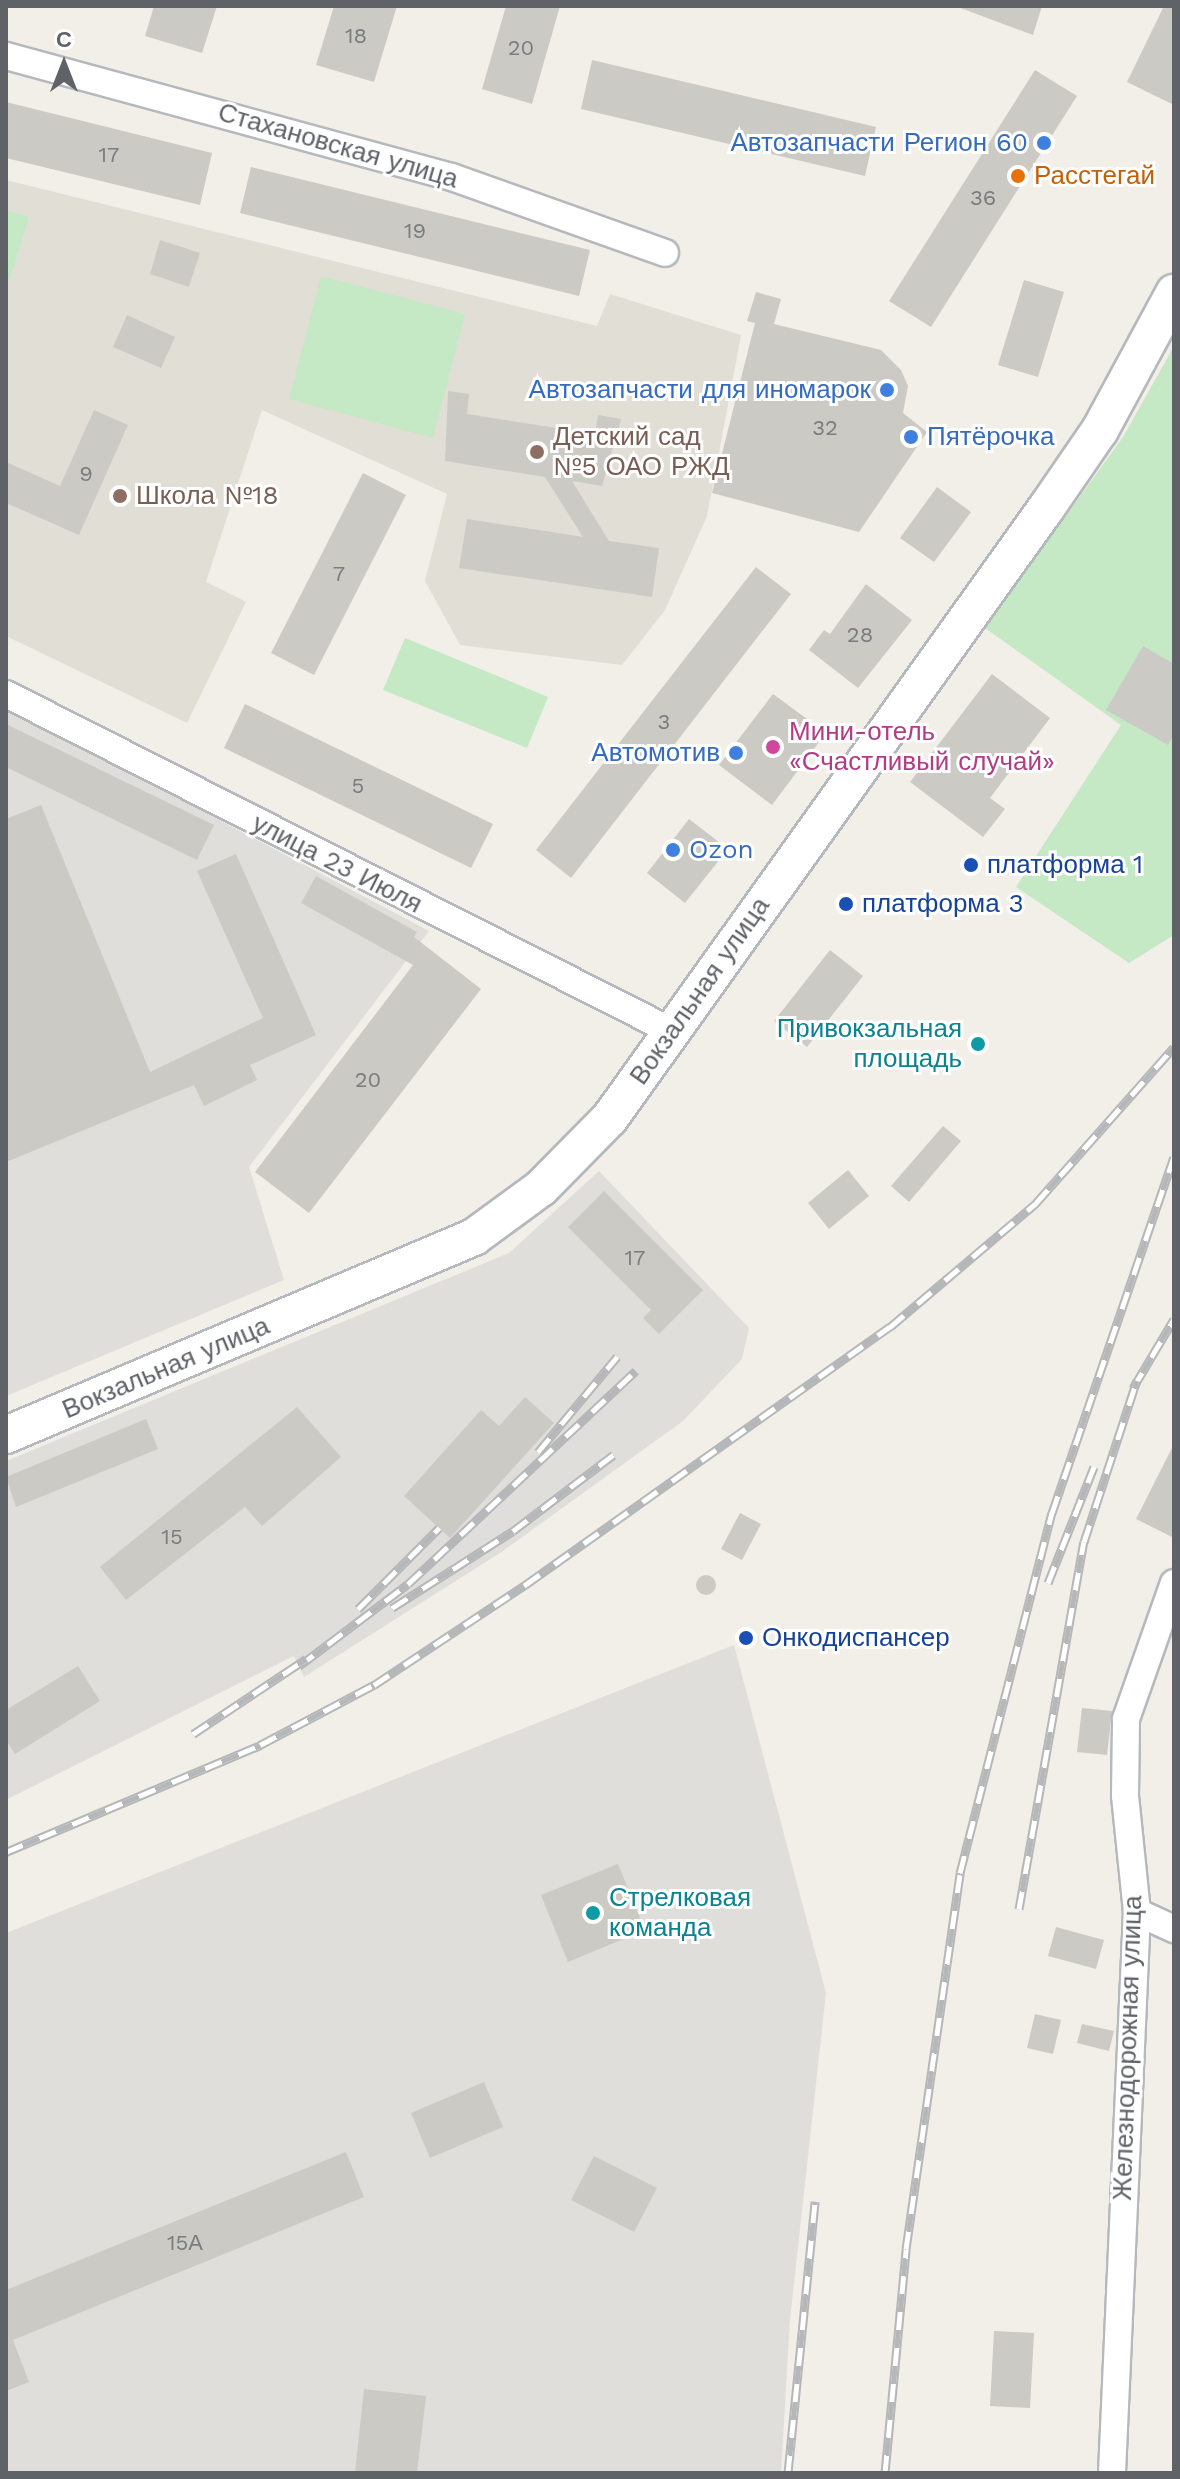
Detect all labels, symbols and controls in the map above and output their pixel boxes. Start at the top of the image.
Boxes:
house number: 18 [345,23,367,49]
north arrow [24,24,104,104]
text: С [56,27,72,52]
house number: 20 [508,35,534,61]
street label: Стахановская улица [214,97,462,195]
place label: Автозапчасти Регион 60 [731,127,1028,159]
marker: Автозапчасти Регион 60 [1035,134,1053,152]
house number: 17 [99,142,119,168]
place label: Расстегай [1034,160,1155,192]
marker: Расстегай [1009,167,1027,185]
house number: 36 [970,185,996,211]
house number: 19 [404,218,426,244]
place label: Автозапчасти для иномарок [529,374,871,406]
marker: Автозапчасти для иномарок [878,381,896,399]
house number: 32 [812,415,838,441]
place label: Детский сад №5 ОАО РЖД [553,421,730,482]
place label: Пятёрочка [927,421,1054,453]
marker: Пятёрочка [902,428,920,446]
marker: Детский сад №5 ОАО РЖД [528,443,546,461]
house number: 9 [79,461,93,487]
place label: Школа №18 [136,480,278,512]
marker: Школа №18 [111,487,129,505]
house number: 7 [333,561,345,587]
house number: 28 [847,622,873,648]
house number: 3 [658,709,670,735]
place label: Мини-отель «Счастливый случай» [789,716,1055,778]
place label: Автомотив [591,737,720,769]
marker: Мини-отель «Счастливый случай» [764,738,782,756]
marker: Автомотив [727,744,745,762]
house number: 5 [352,773,364,799]
street label: улица 23 Июля [247,808,427,920]
place label: Ozon [689,834,754,866]
marker: Ozon [664,841,682,859]
place label: платформа 1 [987,849,1144,881]
marker: платформа 1 [962,856,980,874]
place label: платформа 3 [862,888,1024,920]
street label: Вокзальная улица [624,891,776,1091]
marker: платформа 3 [837,895,855,913]
place label: Привокзальная площадь [777,1013,962,1074]
marker: Привокзальная площадь [969,1035,987,1053]
house number: 20 [355,1067,381,1093]
house number: 17 [625,1245,645,1271]
street label: Вокзальная улица [58,1310,274,1426]
house number: 15 [161,1524,183,1550]
place label: Онкодиспансер [762,1622,950,1654]
marker: Онкодиспансер [737,1629,755,1647]
place label: Стрелковая команда [609,1882,751,1944]
street label: Железнодорожная улица [1107,1895,1149,2201]
marker: Стрелковая команда [584,1904,602,1922]
house number: 15А [167,2230,203,2256]

